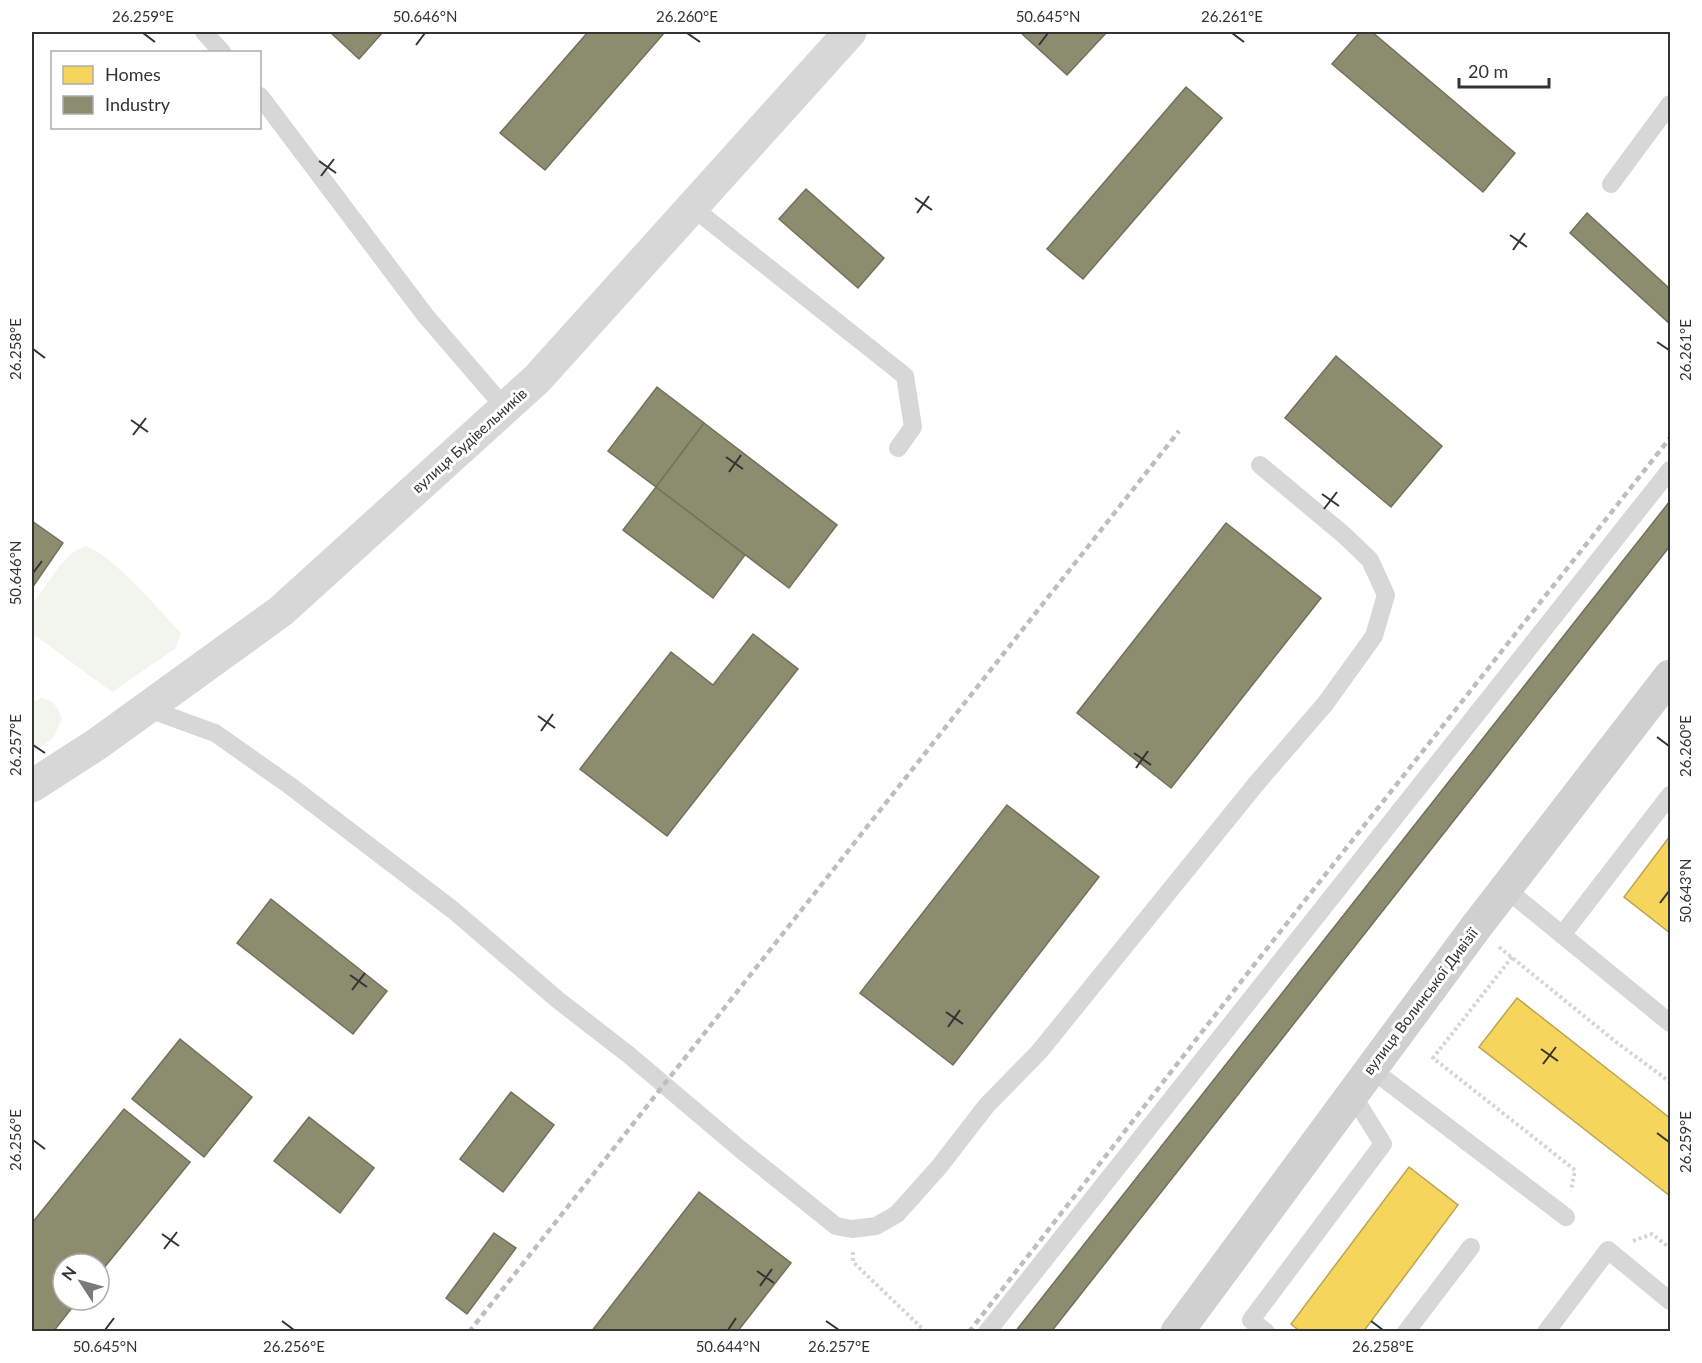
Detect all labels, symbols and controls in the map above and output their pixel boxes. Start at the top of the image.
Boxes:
text: 26.259°E [112,7,174,25]
text: 50.646°N [393,7,457,25]
text: 26.260°E [656,7,718,25]
text: 50.645°N [1016,7,1080,25]
text: 26.261°E [1201,7,1263,25]
legend [51,51,261,129]
scale bar [1459,51,1549,89]
text: 20 m [1468,60,1508,82]
text: Homes [105,63,161,85]
text: Industry [105,93,171,115]
text: 26.258°E [6,318,24,380]
text: 26.261°E [1676,319,1694,381]
street label: вулиця Будівельників [408,384,530,496]
text: 50.646°N [6,541,24,605]
text: 26.257°E [6,714,24,776]
text: 26.260°E [1676,715,1694,777]
text: 50.643°N [1676,859,1694,923]
street label: вулиця Волинської Дивізії [1359,924,1481,1078]
text: 26.256°E [6,1109,24,1171]
text: 26.259°E [1676,1111,1694,1173]
north arrow [51,1252,111,1312]
text: N [57,1262,80,1283]
text: 50.645°N [73,1337,137,1355]
text: 26.256°E [263,1337,325,1355]
text: 50.644°N [696,1337,760,1355]
text: 26.257°E [808,1337,870,1355]
text: 26.258°E [1352,1337,1414,1355]

